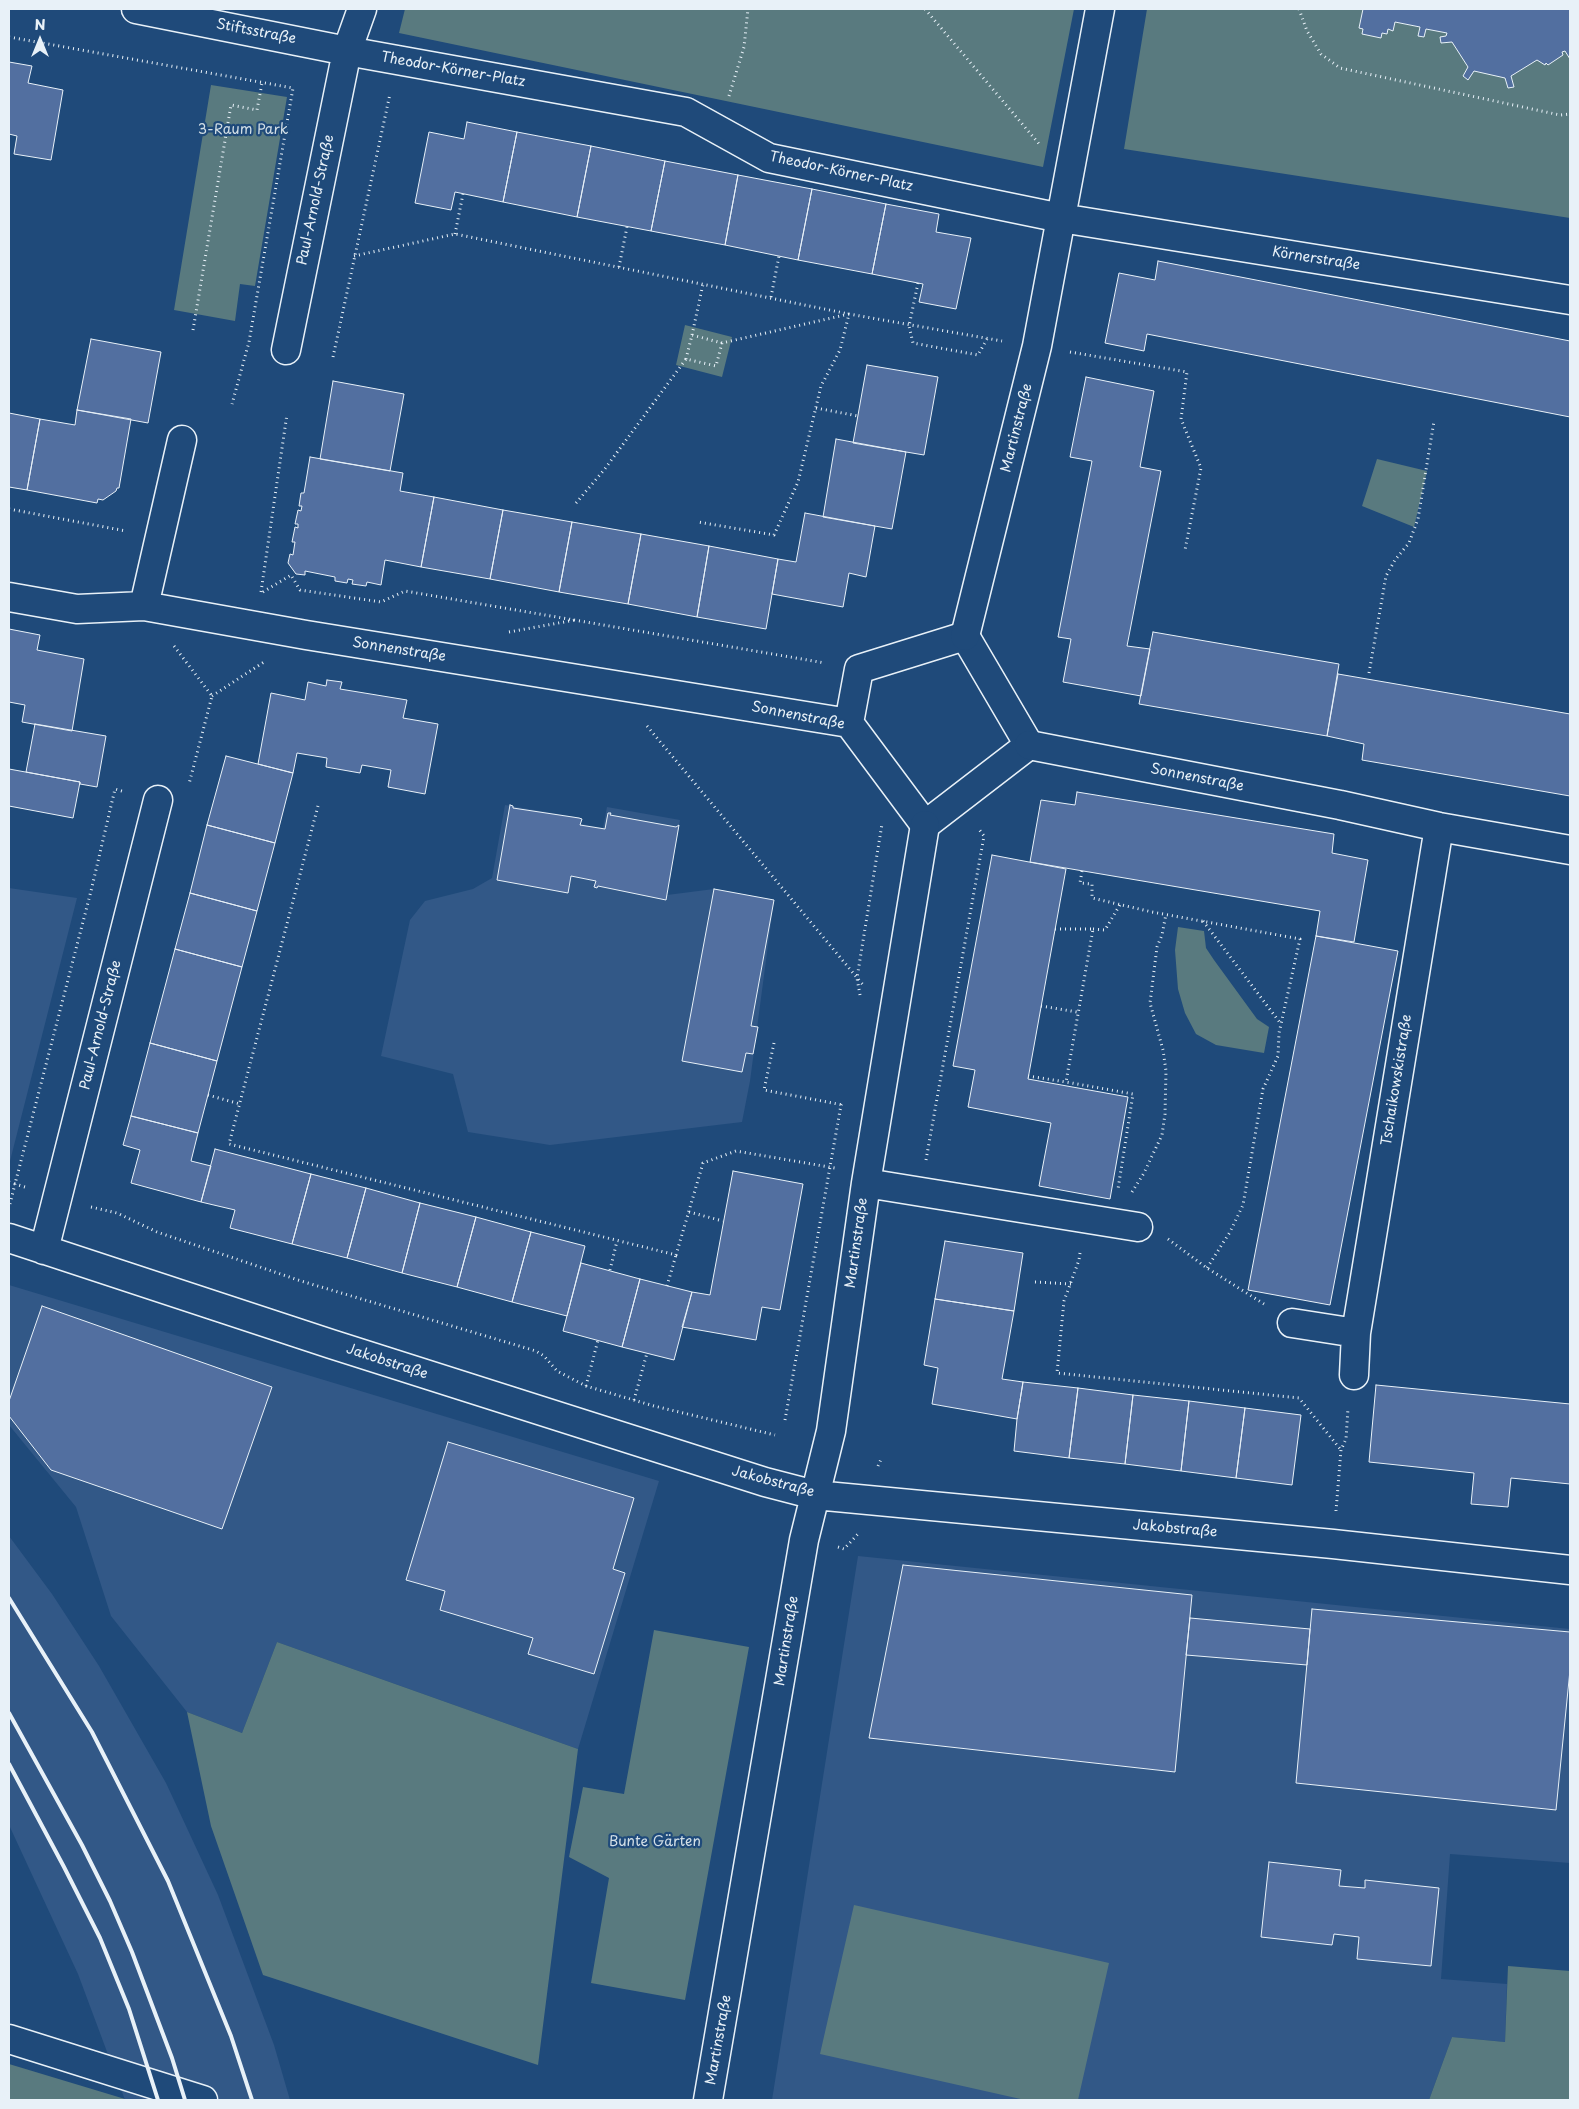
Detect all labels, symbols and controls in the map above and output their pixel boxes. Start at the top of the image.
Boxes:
text: N [34,14,46,35]
north arrow [15,15,65,65]
street label: Stiftsstraße [215,16,297,48]
street label: Theodor-Körner-Platz [380,49,526,91]
park label: 3-Raum Park [198,122,288,138]
street label: Paul-Arnold-Straße [294,133,338,267]
street label: Theodor-Körner-Platz [768,149,914,195]
street label: Körnerstraße [1271,244,1361,274]
street label: Martinstraße [998,382,1036,474]
street label: Sonnenstraße [351,634,447,666]
street label: Sonnenstraße [750,699,846,733]
street label: Sonnenstraße [1149,761,1245,795]
street label: Paul-Arnold-Straße [77,958,125,1092]
street label: Tschaikowskistraße [1378,1013,1416,1147]
street label: Martinstraße [842,1197,872,1289]
street label: Jakobstraße [344,1341,430,1383]
street label: Jakobstraße [730,1463,816,1501]
street label: Jakobstraße [1132,1517,1218,1541]
street label: Martinstraße [772,1595,802,1687]
park label: Bunte Gärten [609,1834,701,1850]
street label: Martinstraße [703,1994,735,2086]

